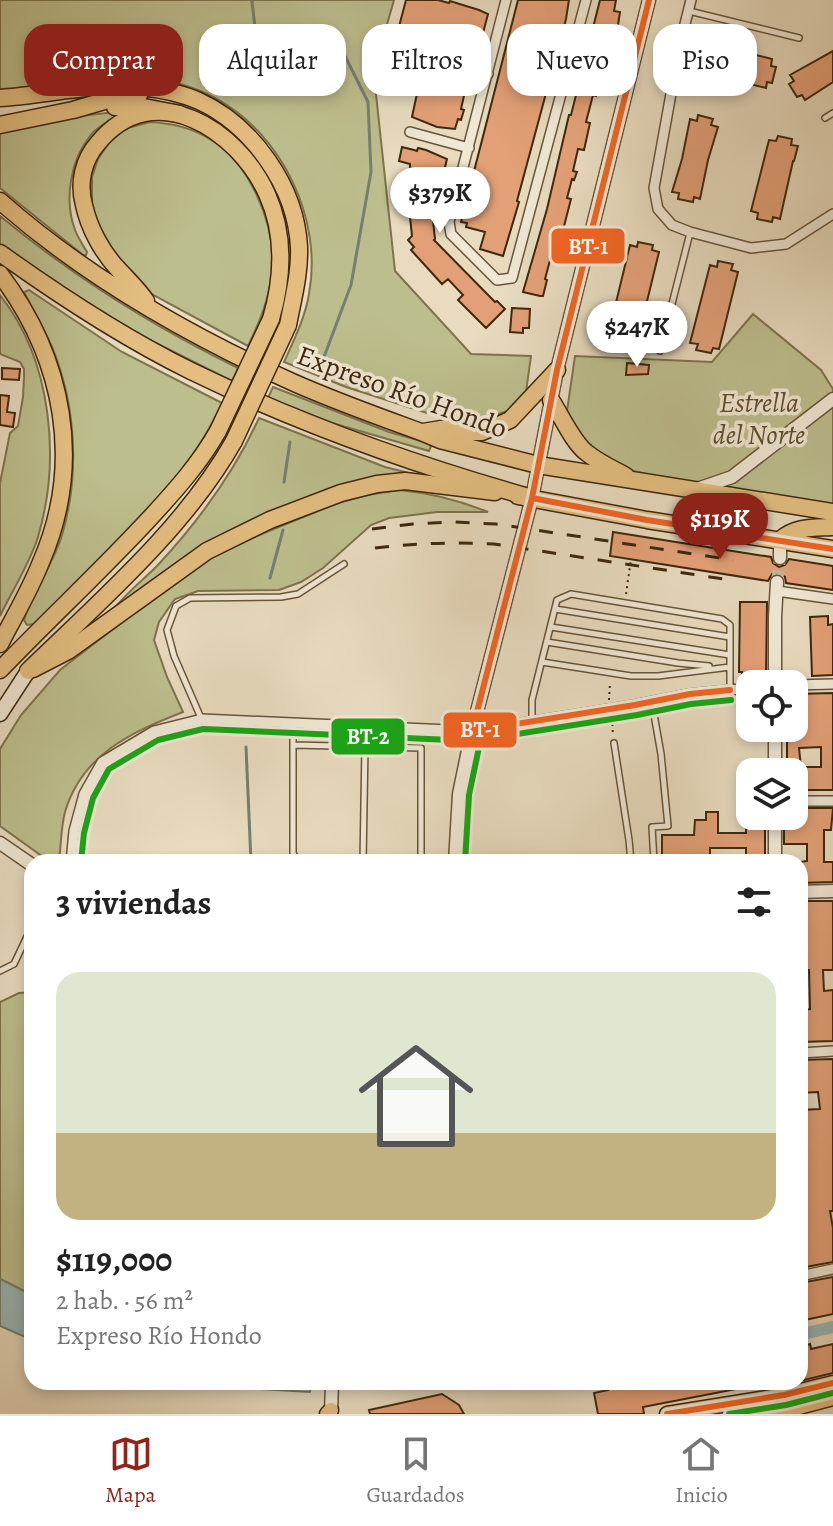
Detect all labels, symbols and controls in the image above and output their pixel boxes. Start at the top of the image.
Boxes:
chip: Comprar [24,24,183,96]
chip: Alquilar [199,24,346,96]
chip: Filtros [362,24,491,96]
chip: Nuevo [507,24,637,96]
chip: Piso [653,24,757,96]
pin: $379K [384,167,496,235]
text: $379K [408,175,472,210]
line badge: BT-1 [550,227,626,265]
text: BT-1 [568,232,608,262]
pin: $247K [581,301,693,369]
text: $247K [604,309,670,344]
street label: Expreso Río Hondo [291,336,513,448]
park label: Estrella del Norte [713,384,805,454]
pin: $119K [664,493,776,561]
text: $119K [690,501,750,536]
map controls [736,670,808,830]
button: locate [736,670,808,742]
line badge: BT-1 [442,711,518,749]
text: BT-1 [460,715,500,745]
line badge: BT-2 [330,717,406,756]
text: BT-2 [347,722,390,752]
button: layers [736,758,808,830]
text: 3 viviendas [56,879,211,926]
icon: filters [732,880,776,924]
icon: home [344,1024,488,1168]
text: $119,000 [56,1236,172,1283]
text: 2 hab. · 56 m² [56,1283,193,1318]
text: Expreso Río Hondo [56,1318,262,1353]
tab: Mapa [105,1432,156,1510]
tab: Guardados [366,1432,465,1510]
tab: Inicio [675,1432,728,1510]

